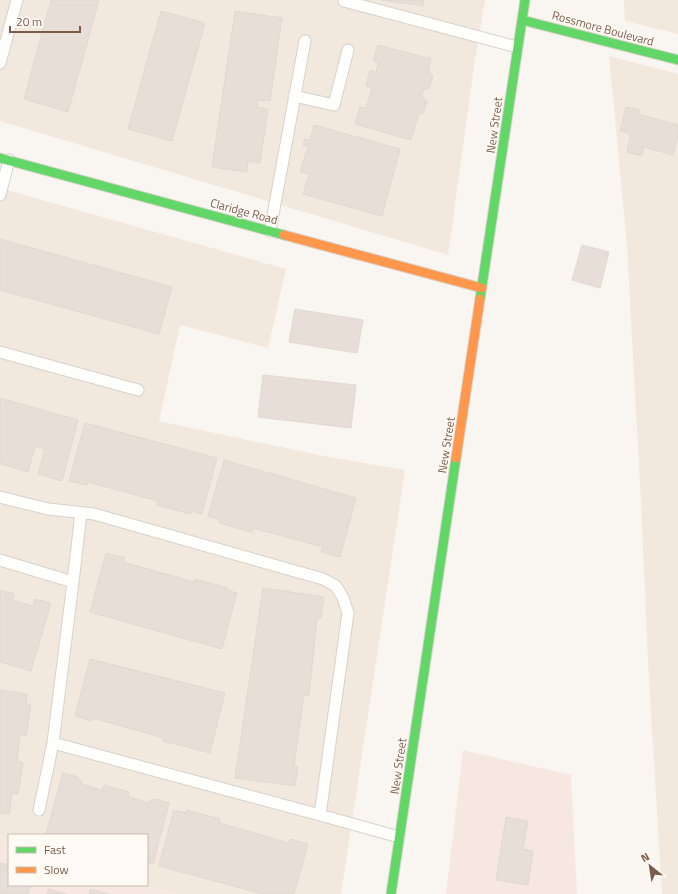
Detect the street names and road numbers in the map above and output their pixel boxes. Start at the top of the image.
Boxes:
street label: Rossmore Boulevard [550,5,656,51]
street label: New Street [481,95,507,154]
street label: Claridge Road [208,193,280,229]
street label: New Street [432,415,460,475]
street label: New Street [385,736,411,795]

